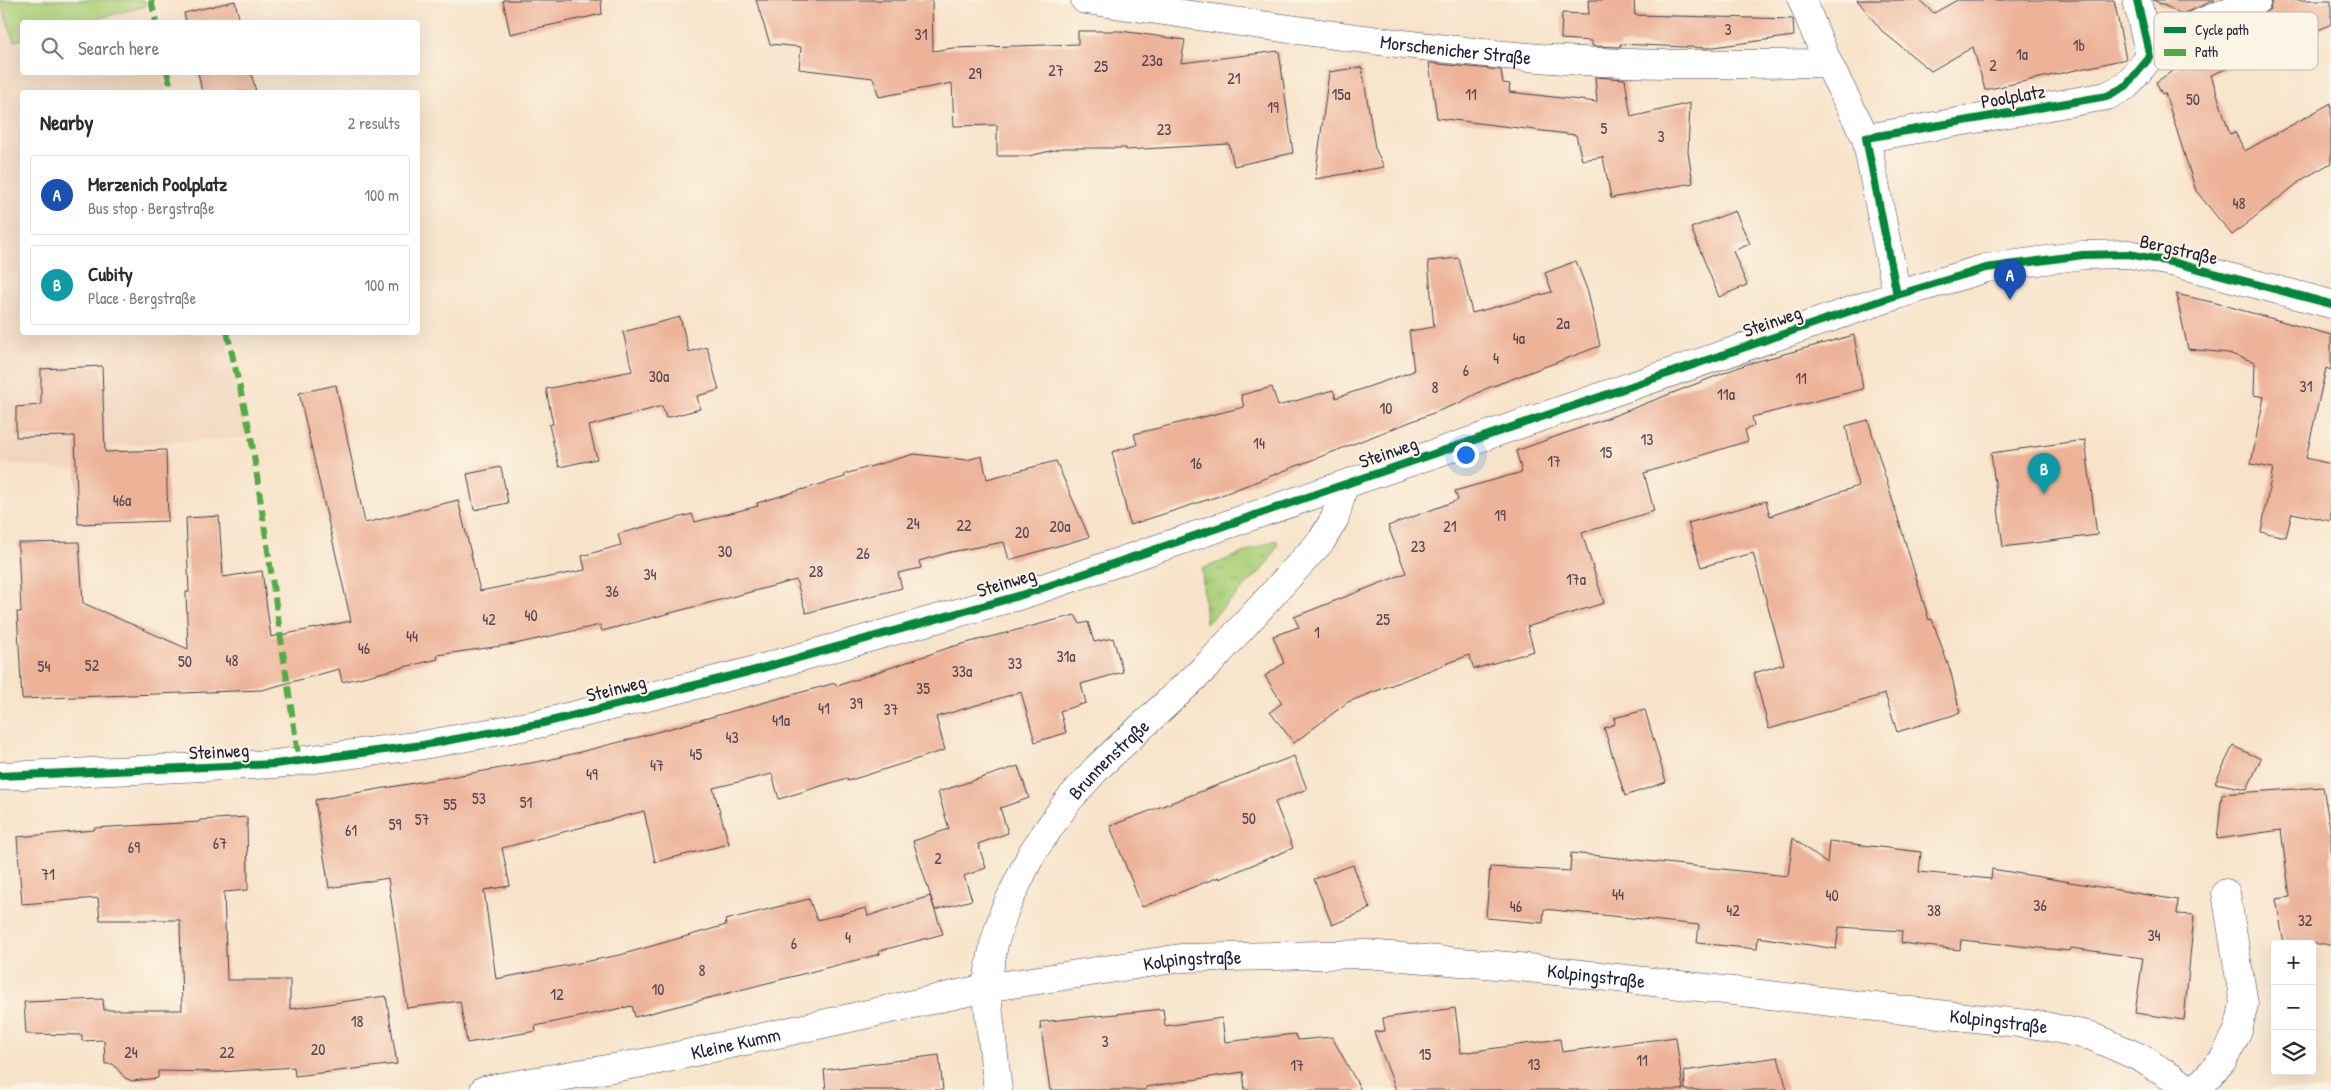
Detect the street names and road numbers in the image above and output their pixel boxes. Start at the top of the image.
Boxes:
street label: Morschenicher Straße [1379,28,1533,70]
street label: Poolplatz [1979,78,2047,114]
street label: Bergstraße [2137,227,2221,271]
street label: Steinweg [1739,299,1805,343]
street label: Steinweg [1355,430,1421,474]
street label: Steinweg [973,561,1039,603]
street label: Steinweg [584,668,648,708]
street label: Brunnenstraße [1062,713,1155,805]
street label: Steinweg [188,736,250,766]
street label: Kolpingstraße [1142,944,1242,977]
street label: Kolpingstraße [1546,957,1647,994]
street label: Kolpingstraße [1948,1002,2050,1039]
street label: Kleine Kumm [688,1021,783,1065]

